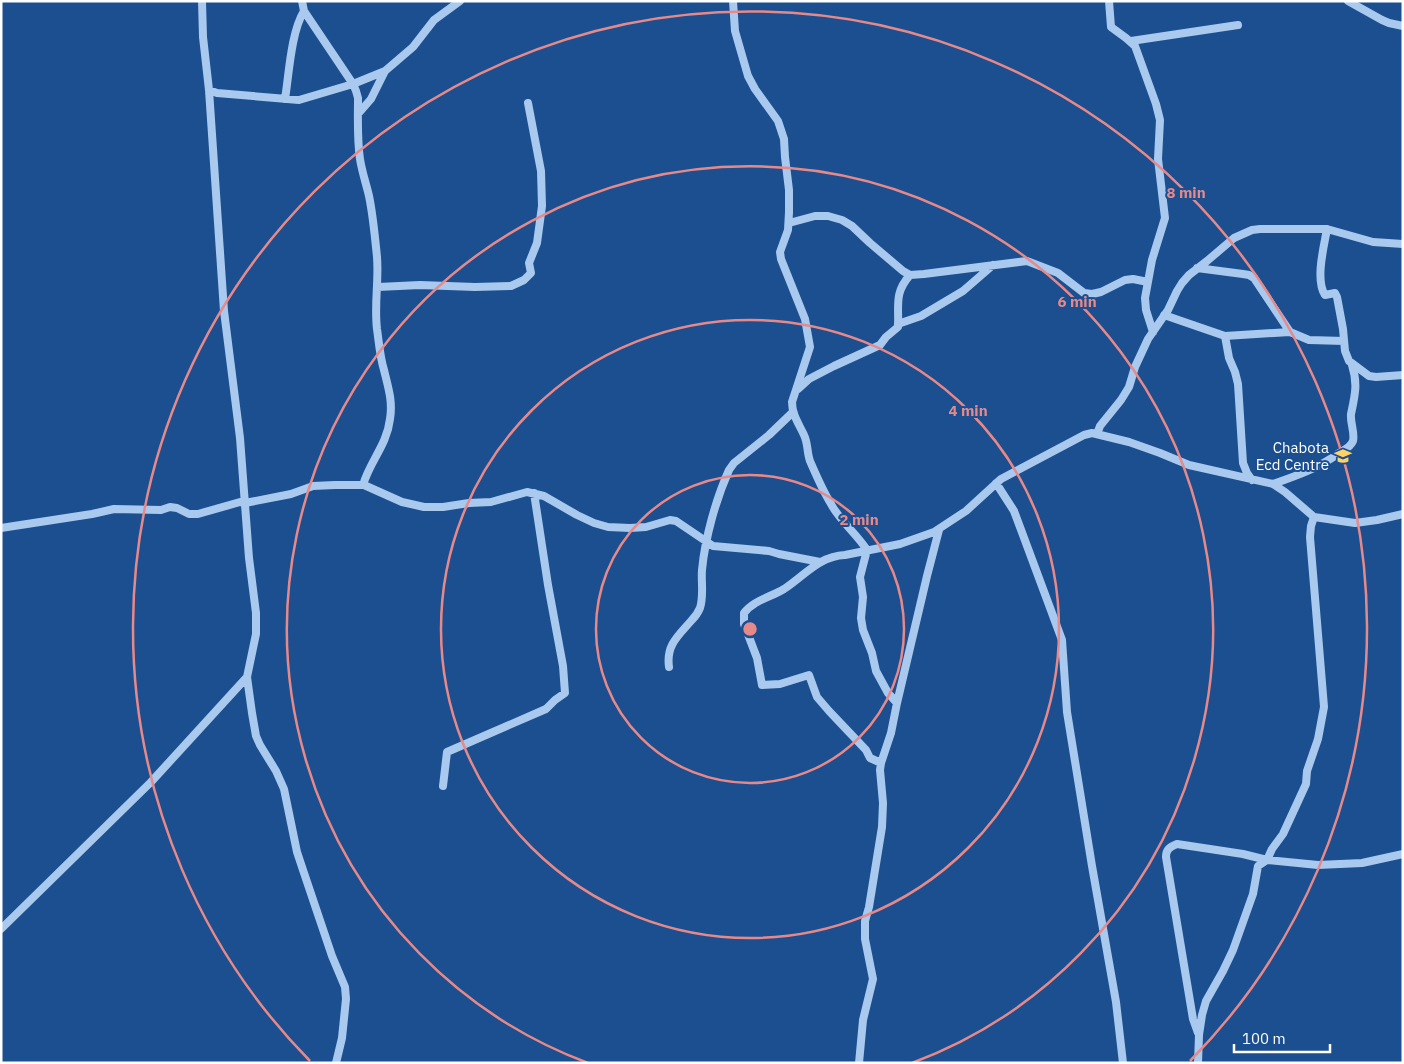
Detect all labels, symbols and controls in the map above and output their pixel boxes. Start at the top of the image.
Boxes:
text: 8 min [1166,183,1206,202]
text: 6 min [1057,292,1097,311]
text: 4 min [948,401,988,420]
place label: Chabota Ecd Centre [1256,438,1329,474]
school or university icon: Chabota Ecd Centre [1333,446,1353,466]
text: 2 min [839,510,879,529]
centre of rings [741,620,759,638]
scale bar [1234,1022,1330,1054]
text: 100 m [1242,1029,1286,1048]

